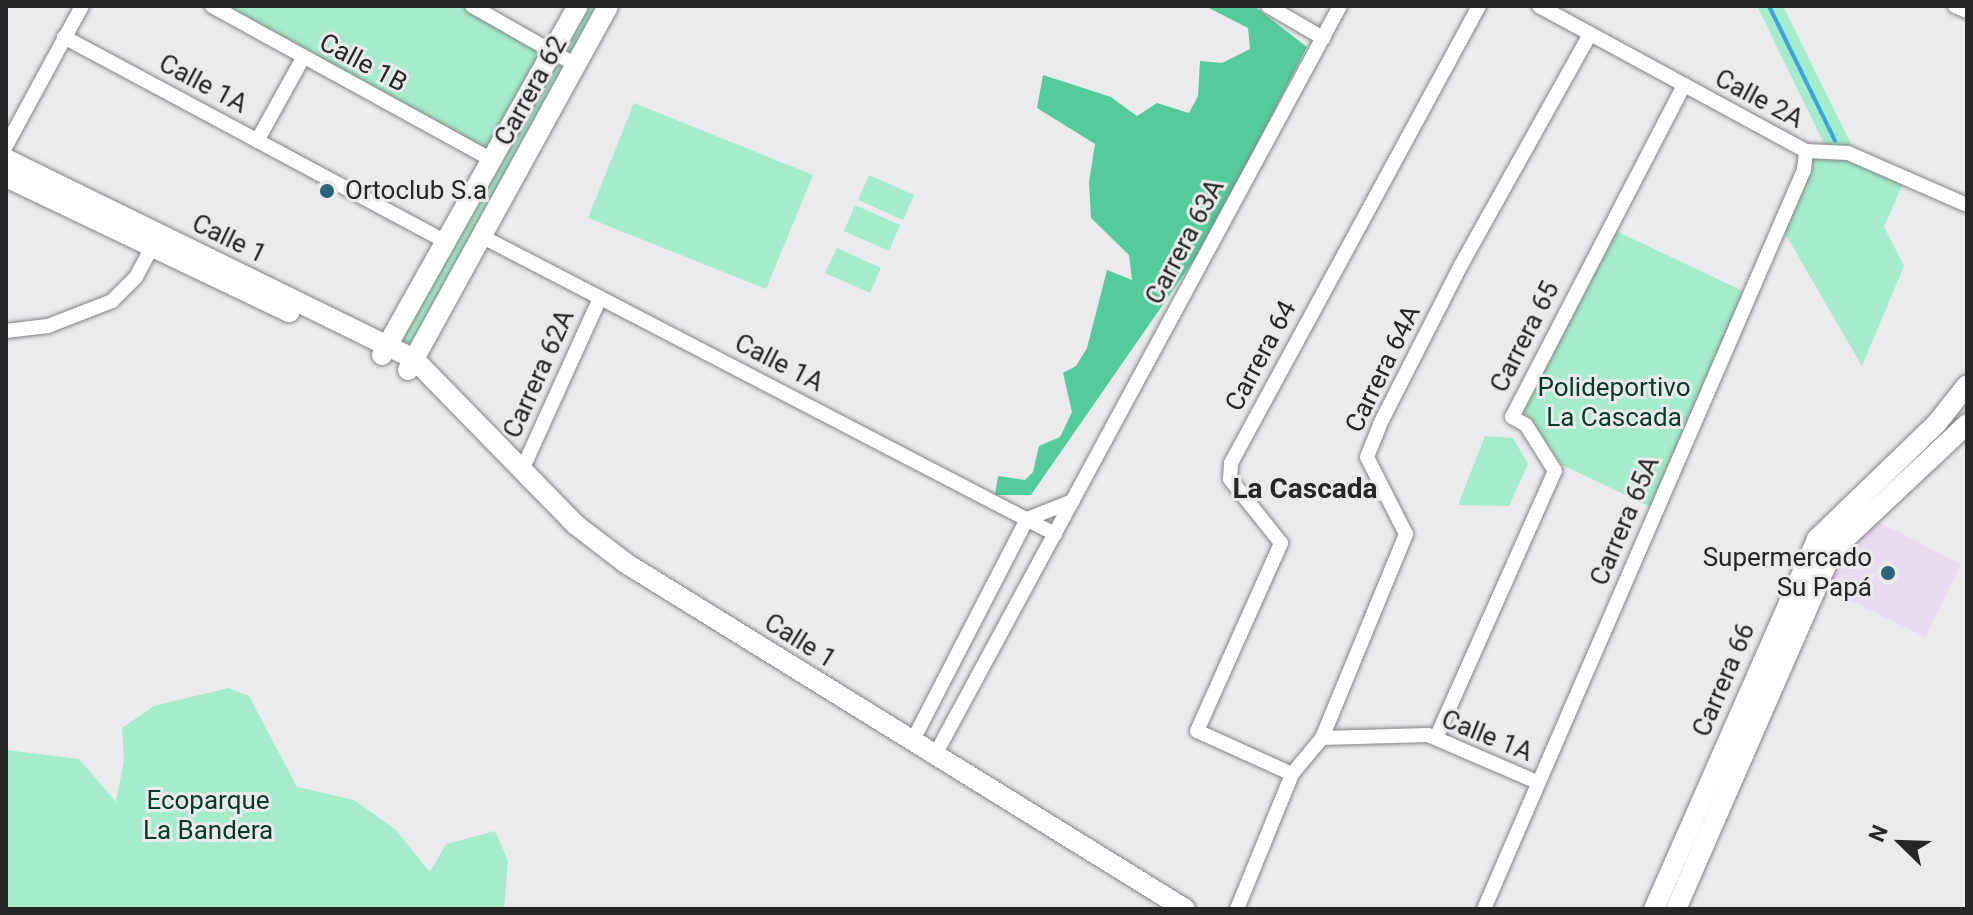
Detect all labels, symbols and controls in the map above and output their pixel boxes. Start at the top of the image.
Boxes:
street label: Calle 1B [314,27,412,99]
street label: Carrera 62 [488,31,574,151]
street label: Calle 1A [154,48,252,120]
street label: Calle 2A [1710,63,1808,135]
street label: Carrera 63A [1139,174,1231,310]
place label: Ortoclub S.a [345,175,487,207]
marker: Ortoclub S.a [316,180,338,202]
street label: Calle 1 [187,208,271,270]
street label: Carrera 65 [1484,276,1566,398]
street label: Carrera 64 [1219,296,1303,416]
street label: Carrera 64A [1339,300,1427,438]
street label: Carrera 62A [497,305,581,443]
street label: Calle 1A [729,327,829,399]
park label: Polideportivo La Cascada [1537,372,1691,434]
street label: Carrera 65A [1584,452,1666,590]
district label: La Cascada [1232,472,1378,506]
place label: Supermercado Su Papá [1703,542,1872,604]
marker: Supermercado Su Papá [1879,564,1897,582]
street label: Calle 1 [758,607,842,675]
street label: Carrera 66 [1686,619,1762,741]
street label: Calle 1A [1437,704,1537,768]
park label: Ecoparque La Bandera [143,785,273,846]
north arrow [1861,803,1941,883]
text: N [1864,821,1893,845]

